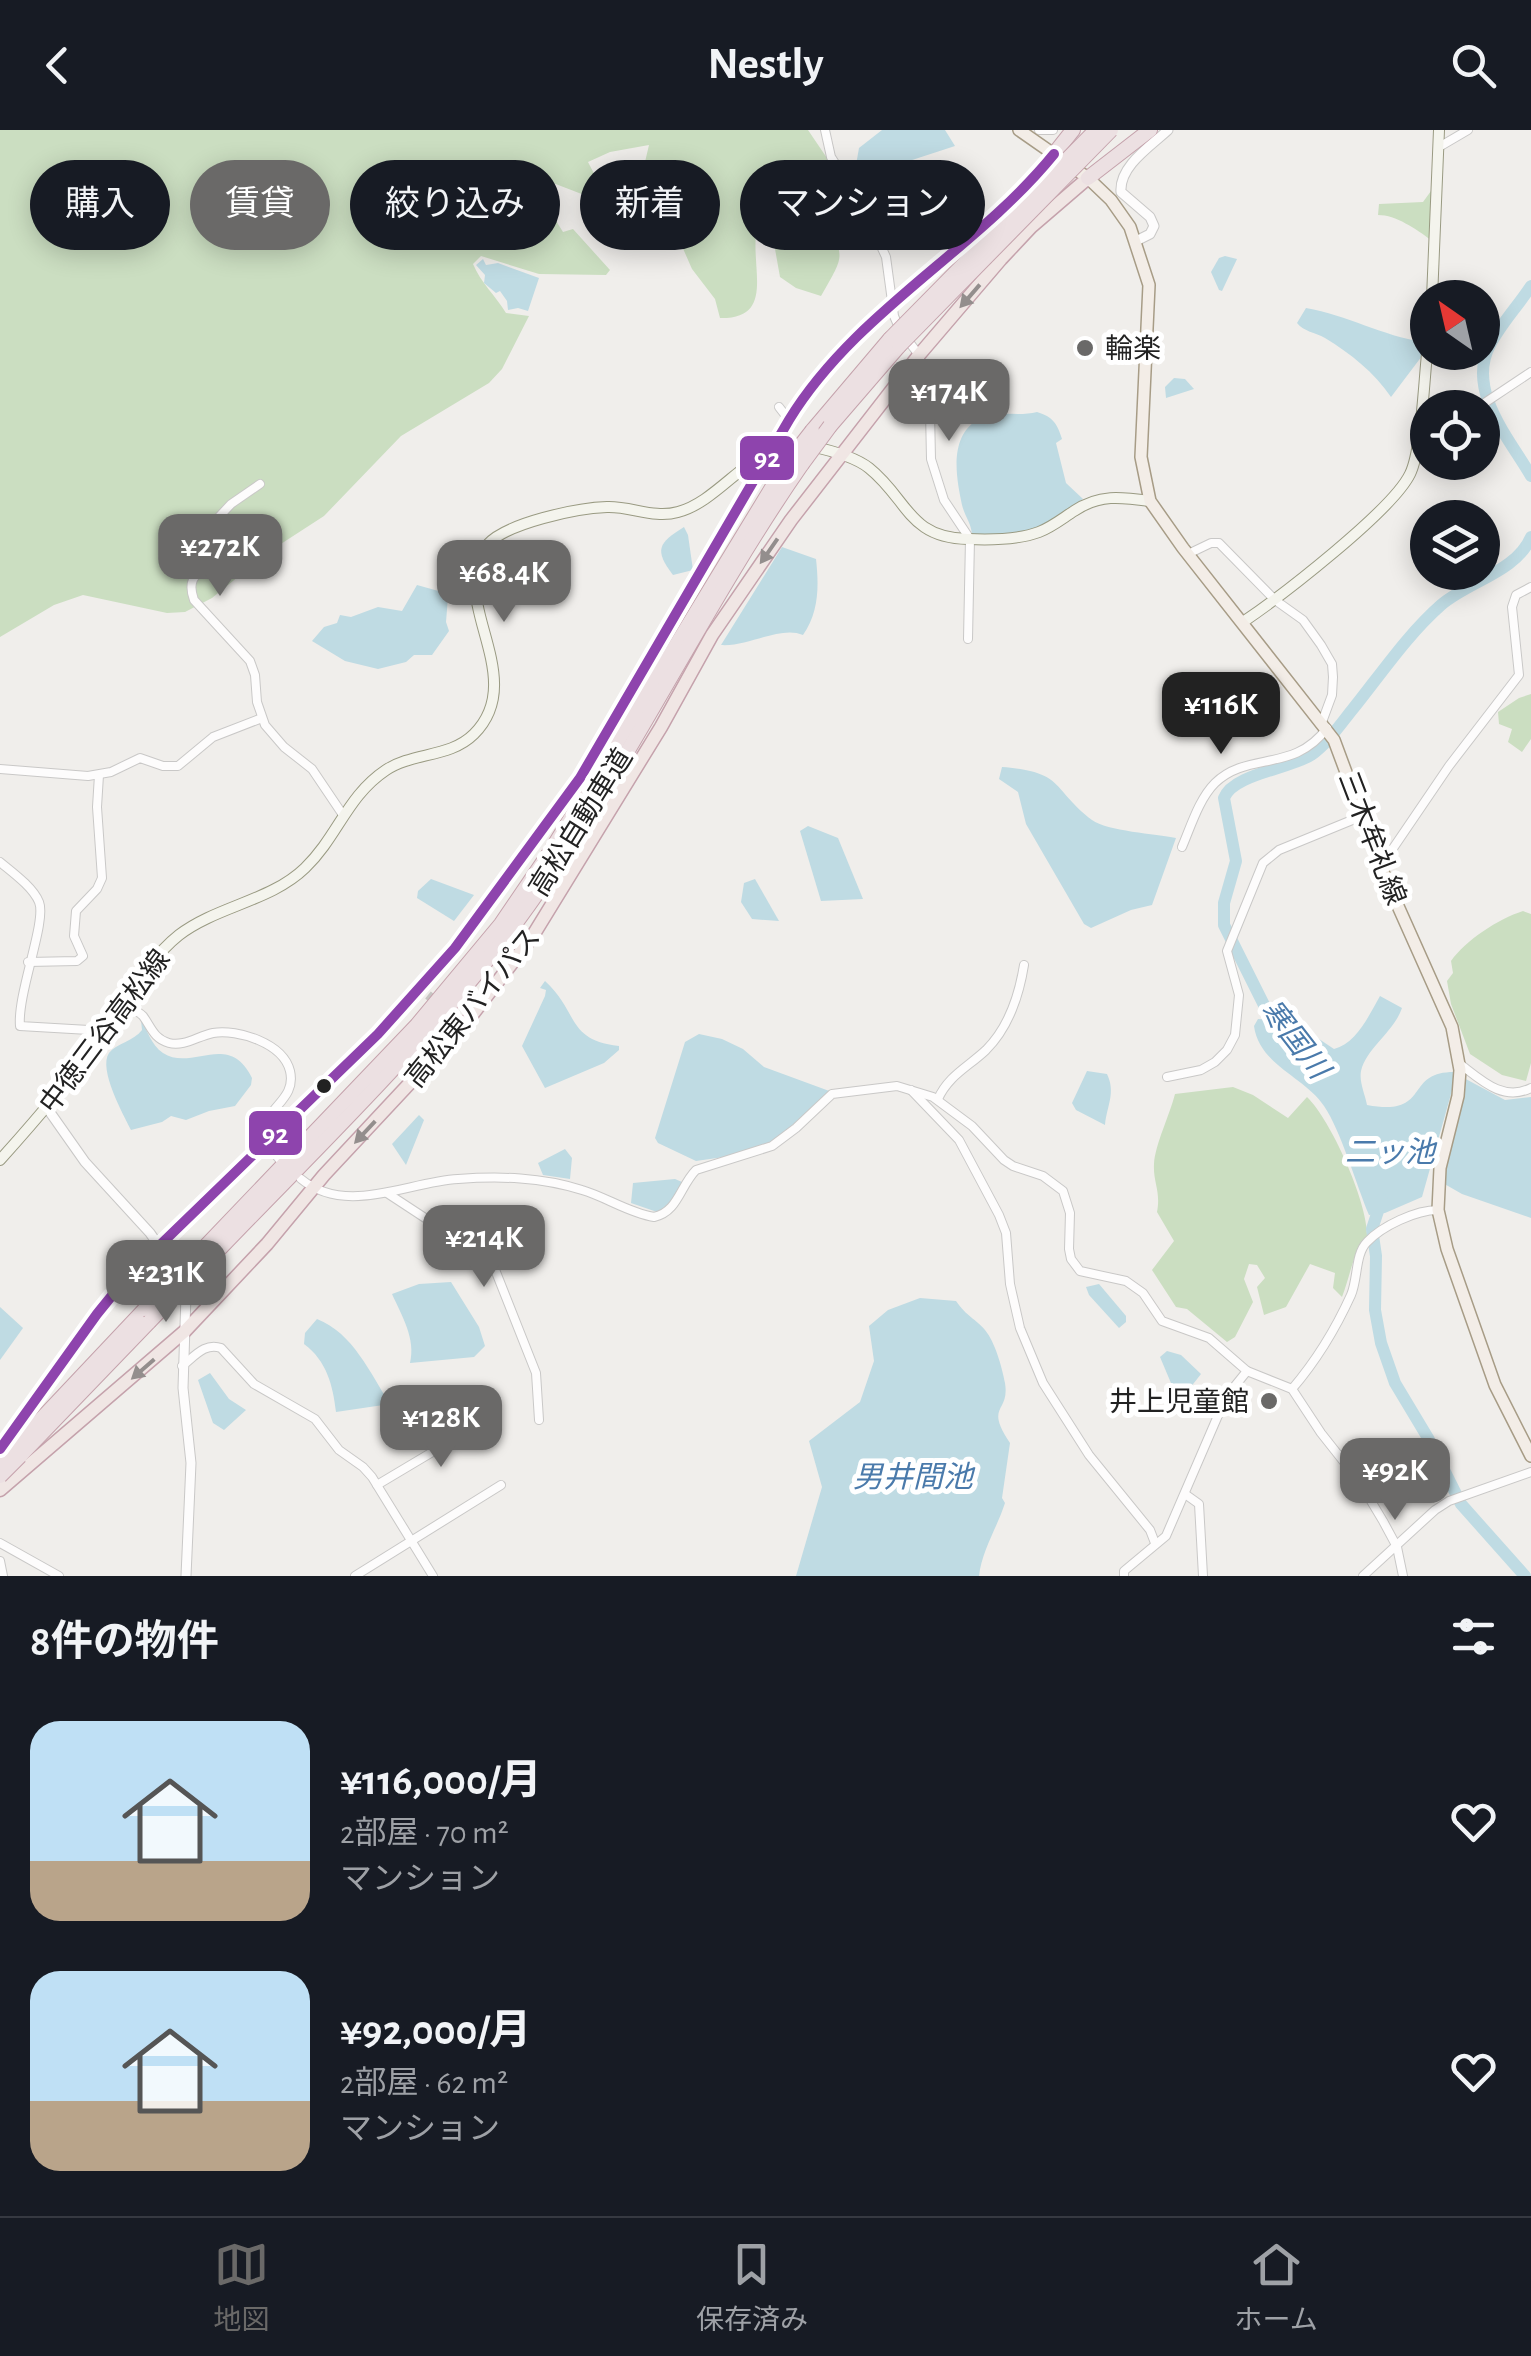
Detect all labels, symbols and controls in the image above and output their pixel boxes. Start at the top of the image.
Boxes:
icon: back [30,38,85,93]
icon: search [1446,38,1501,93]
text: Nestly [707,42,824,87]
chip: 購入 [30,160,170,250]
chip: 賃貸 [190,160,330,250]
chip: 絞り込み [350,160,560,250]
chip: 新着 [580,160,720,250]
chip: マンション [740,160,985,250]
north arrow [1410,280,1500,370]
map controls [1410,280,1500,590]
one-way arrow [959,283,981,308]
place label: 輪楽 [1105,334,1161,364]
marker: 輪楽 [1074,337,1096,359]
pin: ¥174K [879,359,1019,444]
text: ¥174K [911,375,987,407]
button: locate [1410,390,1500,480]
line badge: 92 [738,434,796,482]
text: 92 [754,445,780,473]
button: layers [1410,500,1500,590]
pin: ¥272K [150,514,290,599]
text: ¥272K [180,530,260,562]
one-way arrow [759,538,779,564]
pin: ¥68.4K [423,540,585,625]
text: ¥68.4K [459,556,549,588]
pin: ¥116K [1151,672,1291,757]
text: ¥116K [1184,688,1258,720]
street label: 高松自動車道 [524,743,638,902]
street label: 三木牟礼線 [1333,768,1411,909]
street label: 高松東バイパス [400,922,546,1093]
street label: 中徳三谷高松線 [34,944,176,1119]
water label: 寒国川 [1255,994,1337,1087]
unlabelled marker [314,1076,334,1096]
line badge: 92 [247,1109,304,1157]
one-way arrow [354,1120,377,1144]
text: 92 [262,1121,288,1149]
water label: 二ッ池 [1345,1136,1438,1168]
pin: ¥214K [414,1205,554,1290]
text: ¥214K [445,1221,523,1253]
pin: ¥231K [96,1240,236,1325]
text: ¥231K [128,1256,204,1288]
one-way arrow [131,1358,156,1380]
pin: ¥128K [371,1385,511,1470]
place label: 井上児童館 [1109,1387,1249,1417]
marker: 井上児童館 [1258,1390,1280,1412]
text: ¥128K [402,1401,480,1433]
pin: ¥92K [1336,1438,1454,1523]
text: ¥92K [1362,1454,1428,1486]
water label: 男井間池 [853,1461,976,1493]
icon: filters [1446,1609,1501,1664]
text: 8件の物件 [30,1621,219,1663]
text: ¥116,000/月 [340,1760,542,1802]
icon: home [110,1761,230,1881]
icon: heart [1446,1794,1501,1849]
text: 2部屋 · 70 m² [340,1817,509,1849]
text: マンション [340,1863,500,1895]
text: ¥92,000/月 [340,2010,531,2052]
icon: home [110,2011,230,2131]
icon: heart [1446,2044,1501,2099]
text: 2部屋 · 62 m² [340,2067,508,2099]
text: マンション [340,2113,500,2145]
tab: 地図 [213,2237,269,2338]
tab: 保存済み [696,2237,808,2338]
tab: ホーム [1235,2237,1318,2338]

